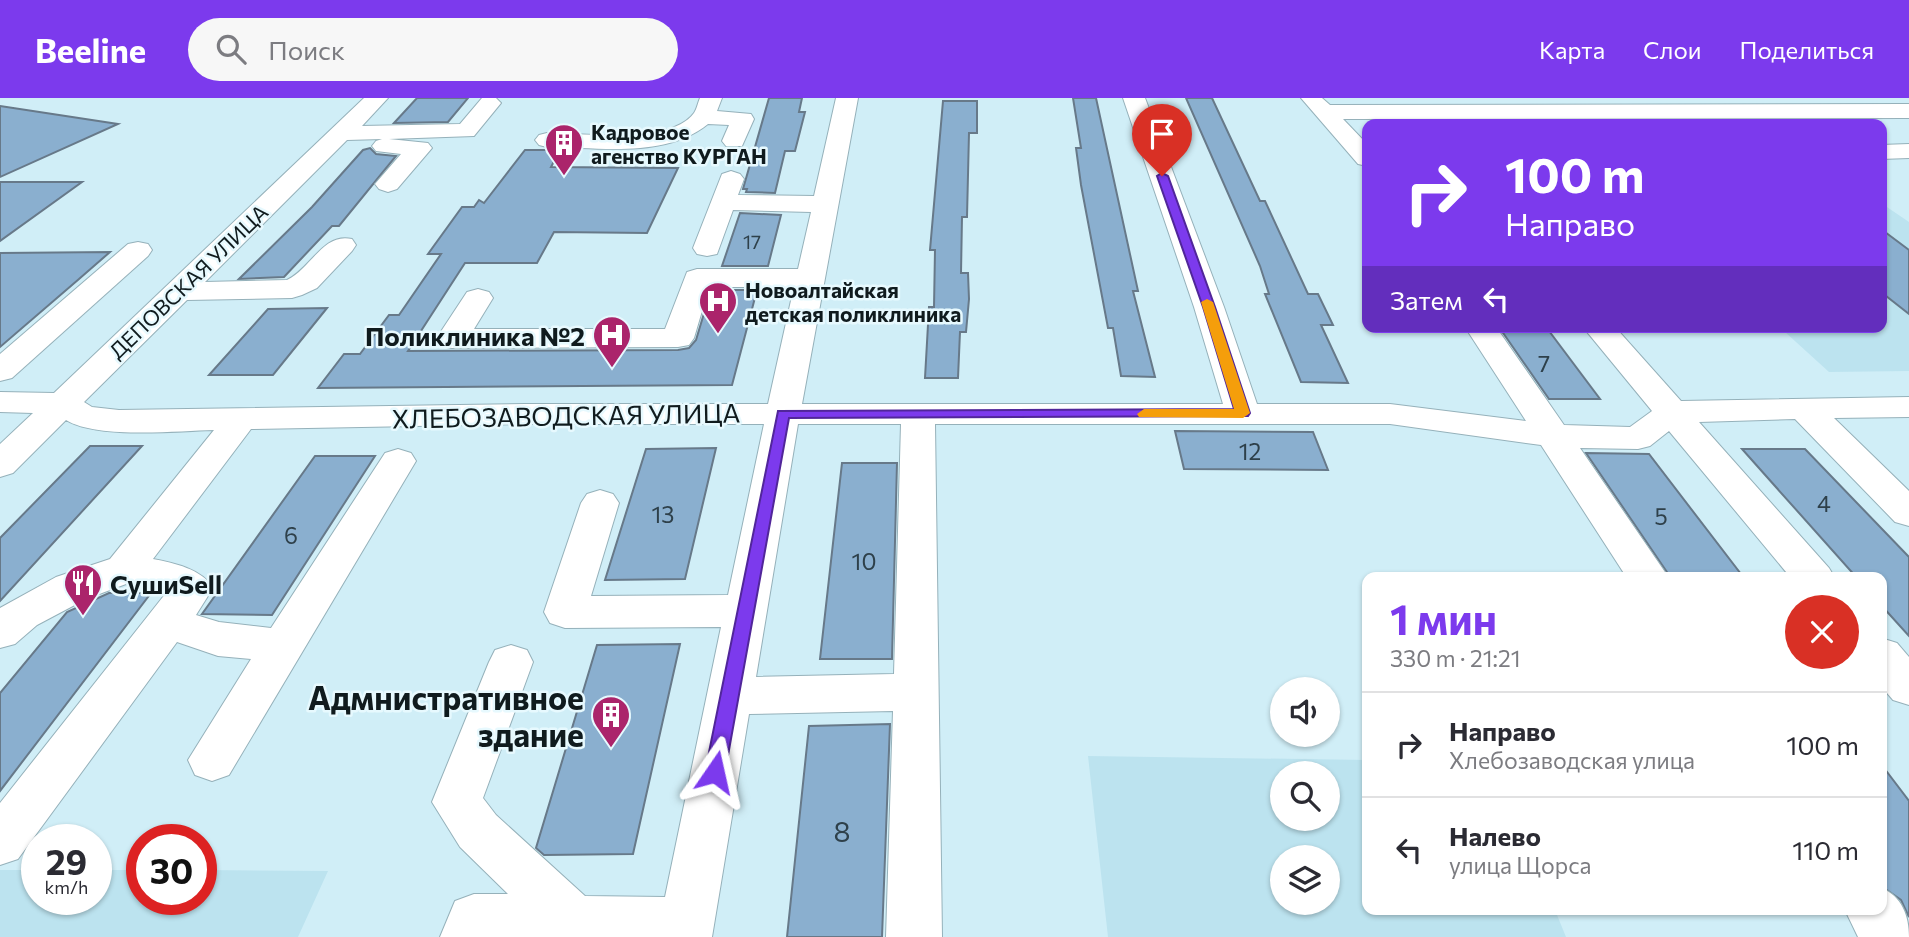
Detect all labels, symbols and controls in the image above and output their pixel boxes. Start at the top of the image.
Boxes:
search box [188,18,678,81]
text: Beeline [35,29,146,70]
icon: search [212,30,250,68]
text: Поиск [268,34,345,65]
text: Карта [1539,35,1605,64]
text: Слои [1643,35,1701,64]
text: Поделиться [1739,35,1874,64]
pin [1132,104,1192,176]
icon: arrive [1143,115,1181,153]
place label: Кадровое агенство КУРГАН [591,119,767,168]
building icon: Кадровое агенство КУРГАН [543,122,585,177]
text: 100 m [1505,143,1644,203]
icon: right [1390,147,1481,238]
street label: ДЕПОВСКАЯ УЛИЦА [104,199,272,363]
text: Направо [1505,203,1635,243]
house number: 17 [743,230,761,253]
place label: Новоалтайская детская поликлиника [745,277,961,326]
hospital icon: Новоалтайская детская поликлиника [697,280,739,335]
icon: left [1477,280,1515,318]
text: Затем [1390,284,1463,315]
hospital icon: Поликлиника №2 [591,314,633,369]
place label: Поликлиника №2 [365,320,585,351]
house number: 7 [1538,349,1550,377]
street label: ХЛЕБОЗАВОДСКАЯ УЛИЦА [391,396,741,434]
house number: 12 [1239,437,1261,465]
house number: 4 [1817,489,1831,517]
house number: 13 [652,500,674,528]
house number: 5 [1654,502,1668,530]
house number: 6 [284,521,298,549]
house number: 10 [852,547,876,575]
restaurant icon: СушиSell [62,562,104,617]
place label: СушиSell [110,568,222,599]
text: 1 мин [1390,592,1497,644]
button: close [1785,595,1859,669]
text: 330 m · 21:21 [1390,644,1521,672]
place label: Адмнистративное здание [308,677,584,754]
map controls [1270,677,1340,915]
button: sound [1270,677,1340,747]
building icon: Адмнистративное здание [590,694,632,749]
text: Направо [1449,715,1556,746]
icon: right [1390,726,1428,764]
text: 100 m [1786,729,1859,760]
position arrow [678,735,752,809]
text: Хлебозаводская улица [1449,746,1695,774]
button: search [1270,761,1340,831]
house number: 8 [834,814,851,848]
text: Налево [1449,820,1541,851]
speed limit sign: 30 [126,824,217,915]
icon: left [1390,831,1428,869]
text: 110 m [1792,834,1859,865]
text: 29 [46,839,87,882]
button: layers [1270,845,1340,915]
text: улица Щорса [1449,851,1591,879]
text: km/h [45,876,88,898]

